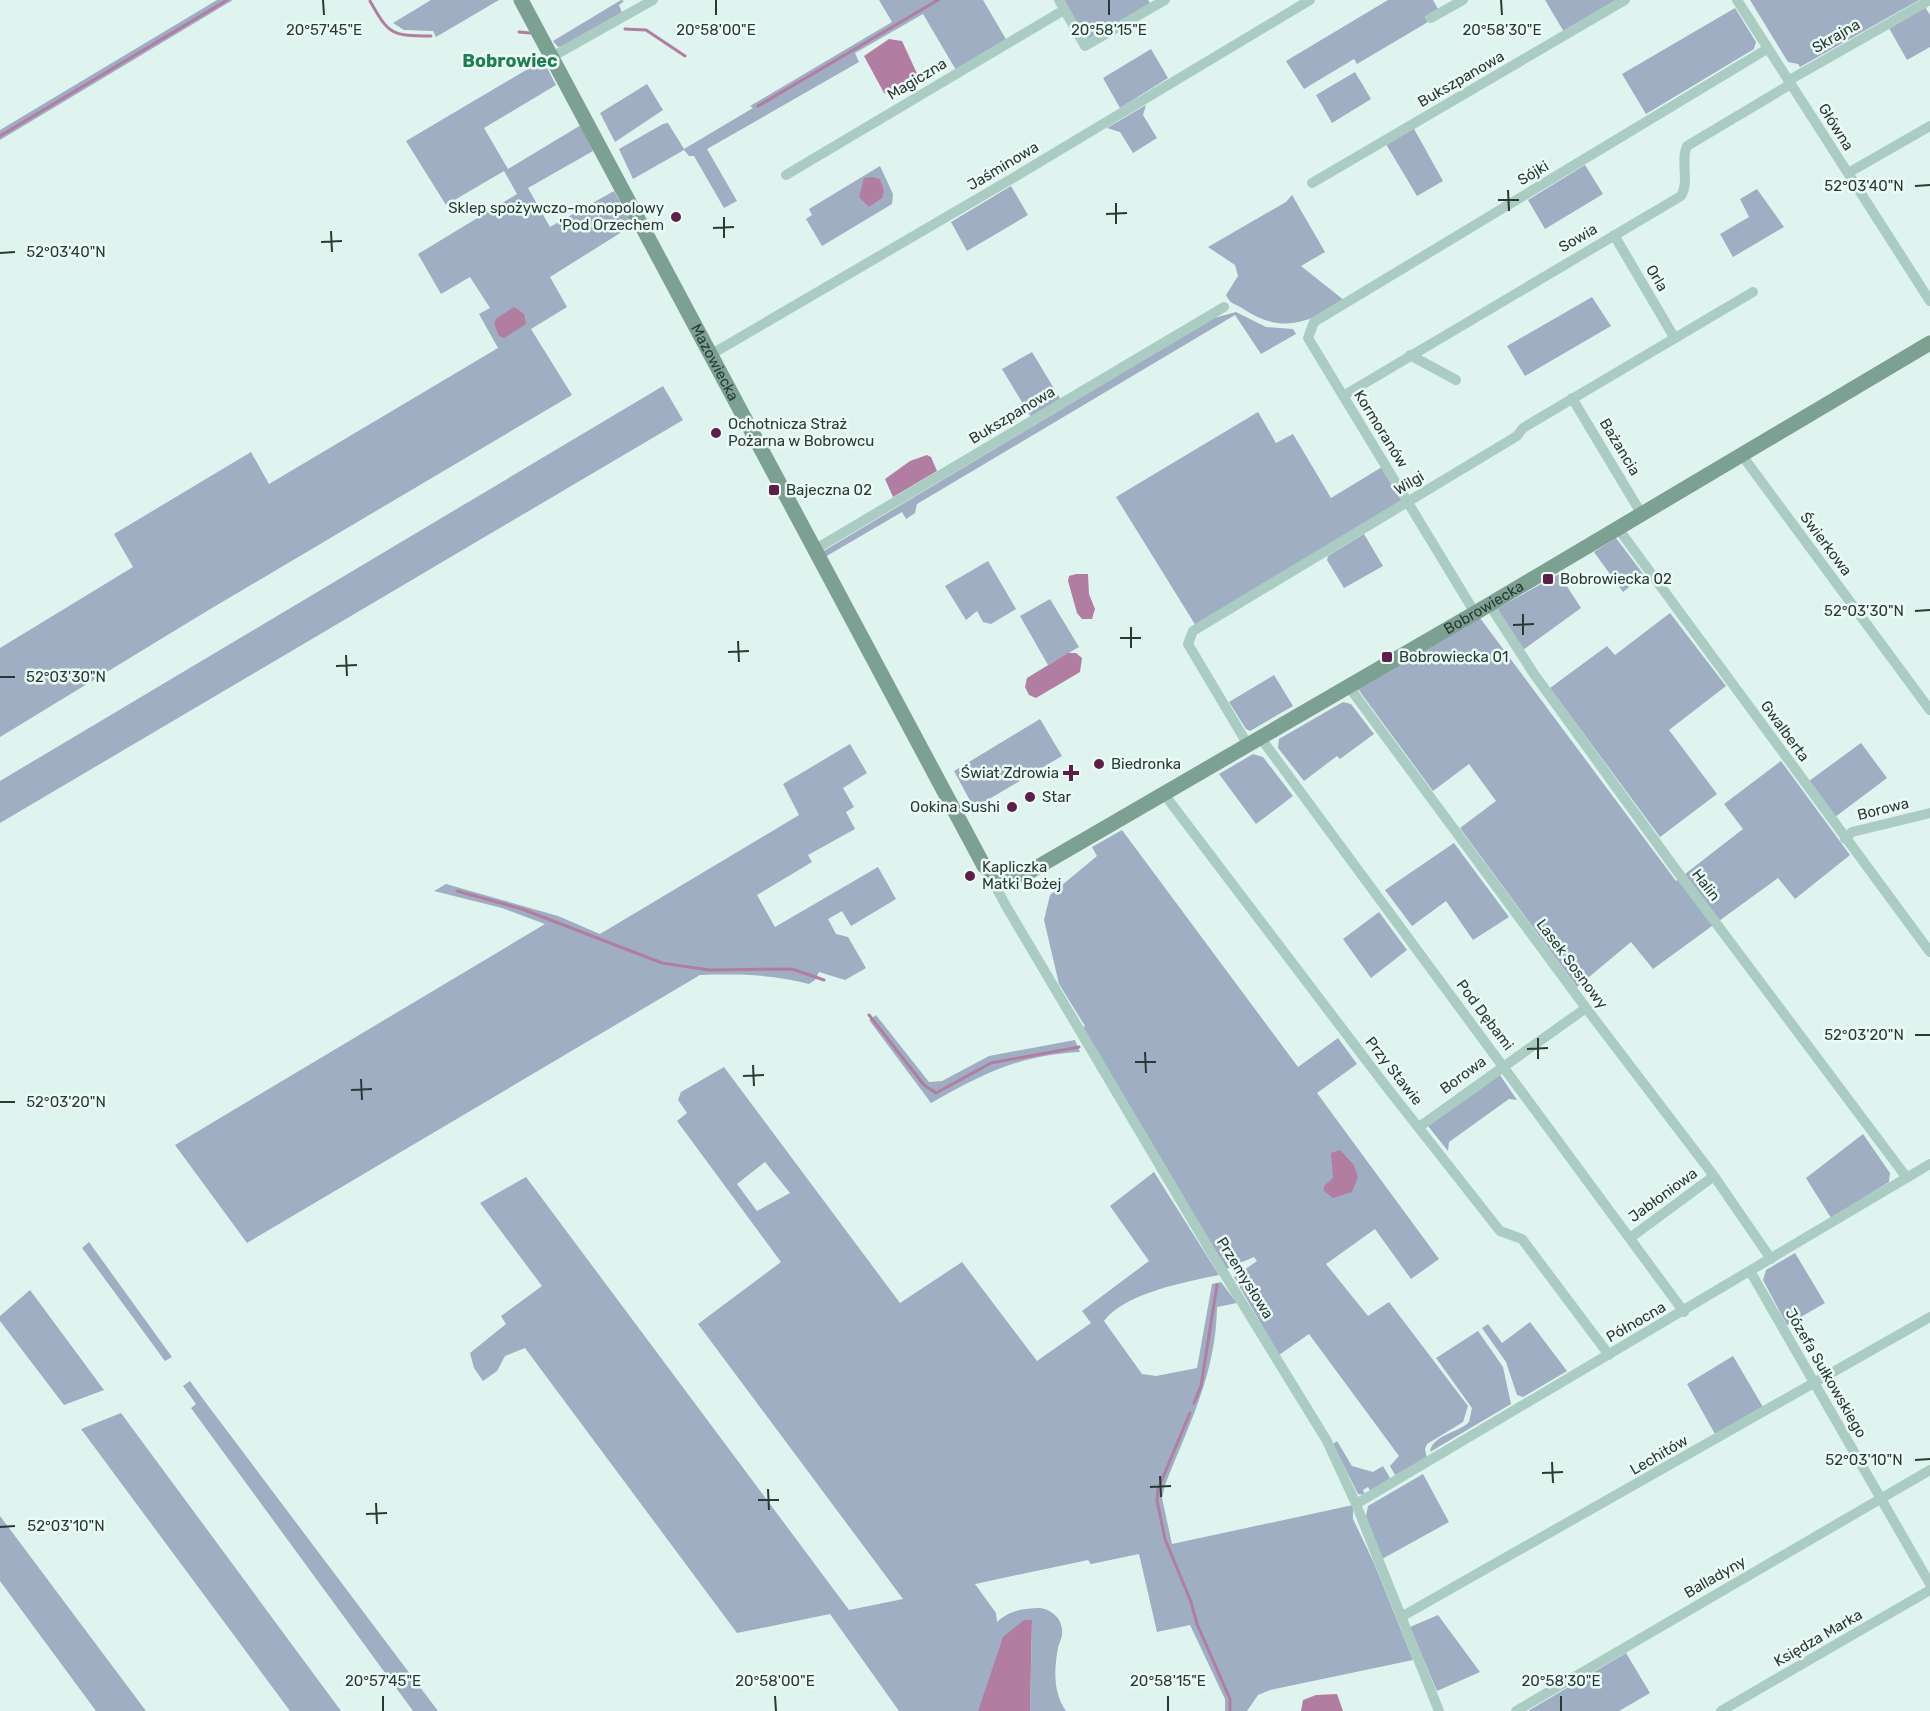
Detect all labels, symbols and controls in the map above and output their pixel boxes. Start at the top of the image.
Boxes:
street label: Skrajna [1809,15,1863,57]
text: 20°57'45"E [286,21,362,39]
text: 20°58'00"E [676,21,756,39]
text: 20°58'15"E [1071,21,1147,39]
text: 20°58'30"E [1462,21,1542,39]
street label: Bukszpanowa [1415,47,1507,111]
district label: Bobrowiec [462,50,558,72]
street label: Magiczna [884,54,950,104]
street label: Główna [1815,100,1857,154]
street label: Jaśminowa [964,138,1042,194]
street label: Sójki [1514,157,1552,189]
text: 52°03'40"N [1824,177,1904,195]
place label: Sklep spożywczo-monopolowy 'Pod Orzechem [448,199,664,234]
marker: Sklep spożywczo-monopolowy 'Pod Orzechem [669,210,683,224]
street label: Sowia [1555,220,1601,256]
text: 52°03'40"N [26,243,106,261]
street label: Orla [1642,261,1672,295]
street label: Mazowiecka [687,321,743,404]
street label: Bukszpanowa [966,382,1058,448]
street label: Kormoranów [1350,387,1412,471]
place label: Ochotnicza Straż Pożarna w Bobrowcu [728,415,874,450]
street label: Bażancia [1596,415,1644,479]
marker: Ochotnicza Straż Pożarna w Bobrowcu [709,426,723,440]
street label: Wilgi [1391,467,1427,499]
place label: Bajeczna 02 [786,481,872,499]
marker: Bajeczna 02 [767,483,781,497]
street label: Świerkowa [1796,509,1856,579]
place label: Bobrowiecka 02 [1560,570,1672,588]
marker: Bobrowiecka 02 [1541,572,1555,586]
street label: Bobrowiecka [1441,577,1527,638]
text: 52°03'30"N [1824,602,1904,620]
place label: Bobrowiecka 01 [1399,648,1508,666]
marker: Bobrowiecka 01 [1380,650,1394,664]
text: 52°03'30"N [26,668,106,686]
street label: Gwalberta [1757,697,1813,765]
place label: Biedronka [1111,755,1181,773]
marker: Biedronka [1092,757,1106,771]
place label: Świat Zdrowia [961,764,1059,782]
marker: Świat Zdrowia [1064,766,1078,780]
place label: Star [1042,788,1071,806]
marker: Star [1023,790,1037,804]
street label: Borowa [1855,794,1911,824]
place label: Ookina Sushi [910,798,1000,816]
marker: Ookina Sushi [1005,800,1019,814]
place label: Kapliczka Matki Bożej [982,858,1061,893]
street label: Halin [1688,865,1724,905]
marker: Kapliczka Matki Bożej [963,869,977,883]
street label: Lasek Sosnowy [1532,916,1612,1012]
street label: Pod Dębami [1453,976,1517,1054]
text: 52°03'20"N [1824,1026,1904,1044]
street label: Przy Stawie [1362,1033,1426,1109]
street label: Borowa [1436,1052,1490,1098]
text: 52°03'20"N [26,1093,106,1111]
street label: Jabłoniowa [1625,1164,1701,1226]
street label: Przemysłowa [1213,1234,1277,1322]
street label: Północna [1603,1298,1669,1346]
street label: Józefa Sułkowskiego [1782,1305,1870,1441]
street label: Lechitów [1627,1431,1691,1479]
text: 52°03'10"N [1825,1451,1903,1469]
text: 52°03'10"N [27,1517,105,1535]
street label: Balladyny [1681,1552,1749,1602]
street label: Księdza Marka [1771,1605,1865,1671]
text: 20°57'45"E [345,1672,421,1690]
text: 20°58'00"E [735,1672,815,1690]
text: 20°58'15"E [1130,1672,1206,1690]
text: 20°58'30"E [1521,1672,1601,1690]

